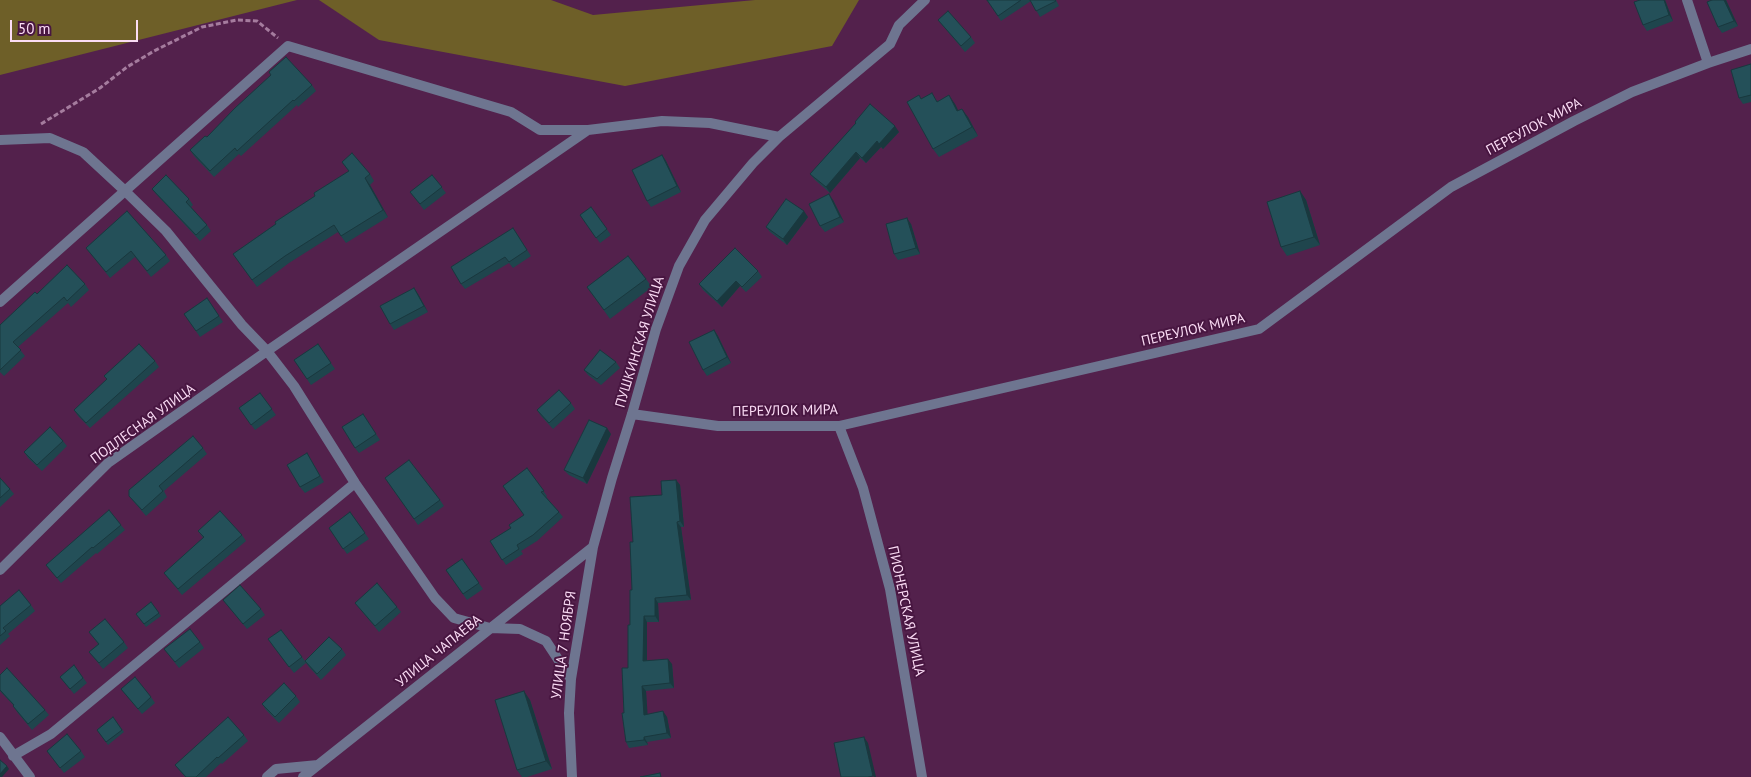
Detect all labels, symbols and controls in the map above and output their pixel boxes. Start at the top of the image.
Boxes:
scale bar [12,10,140,42]
text: 50 m [18,19,51,38]
street label: ПЕРЕУЛОК МИРА [1483,95,1585,159]
street label: ПУШКИНСКАЯ УЛИЦА [612,274,668,410]
street label: ПЕРЕУЛОК МИРА [1140,310,1246,350]
street label: ПОДЛЕСНАЯ УЛИЦА [88,380,198,468]
street label: ПЕРЕУЛОК МИРА [732,402,838,420]
street label: ПИОНЕРСКАЯ УЛИЦА [884,544,928,678]
street label: УЛИЦА 7 НОЯБРЯ [548,590,580,700]
street label: УЛИЦА ЧАПАЕВА [393,611,485,691]

